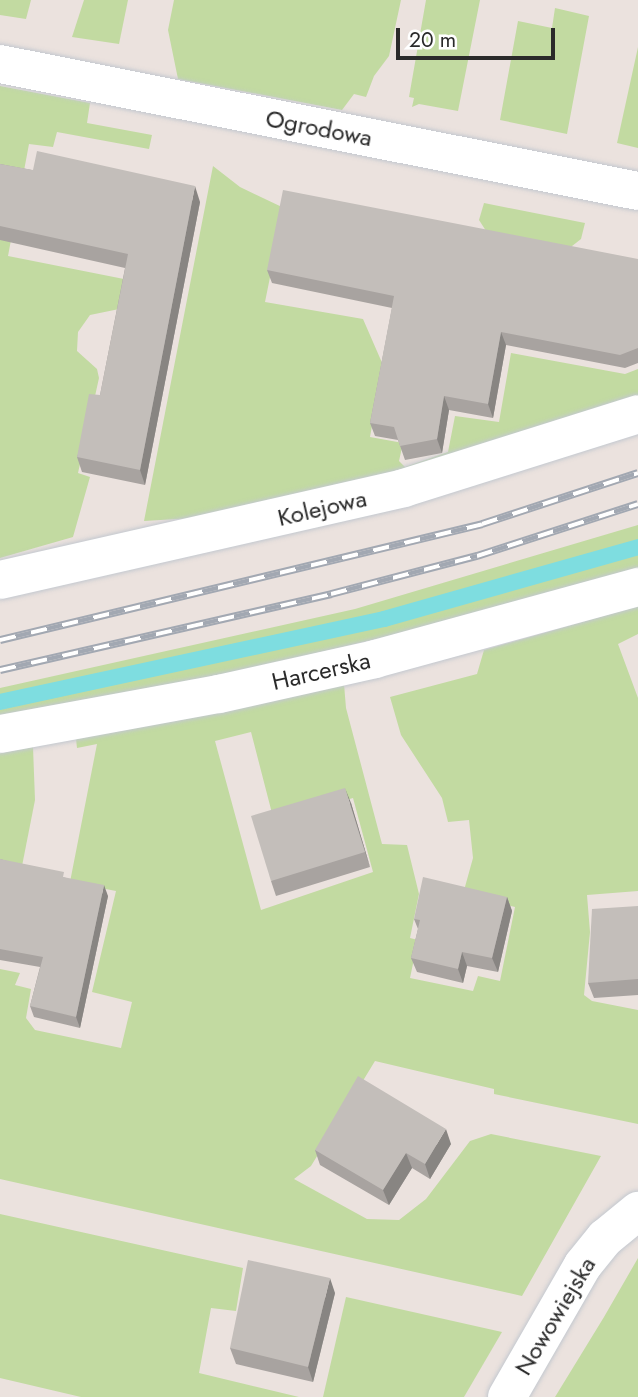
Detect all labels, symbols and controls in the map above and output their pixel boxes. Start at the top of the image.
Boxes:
scale bar [400,14,559,58]
text: 20 m [409,25,456,55]
street label: Ogrodowa [263,104,375,152]
street label: Kolejowa [275,484,369,532]
street label: Harcerska [269,646,373,696]
street label: Nowowiejska [508,1252,602,1380]

